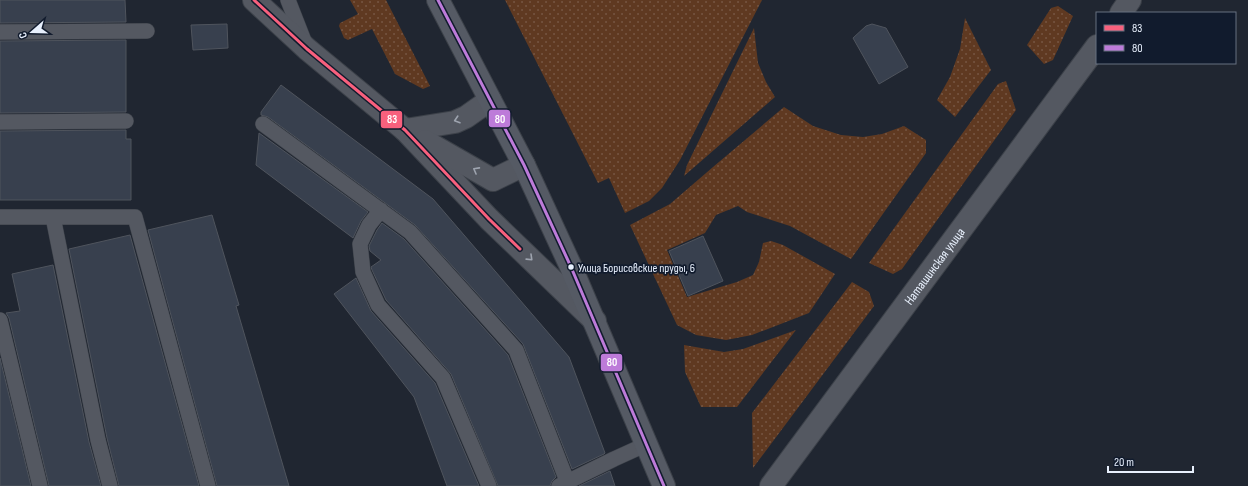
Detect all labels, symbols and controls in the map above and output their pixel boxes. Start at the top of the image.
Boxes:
north arrow [12,12,52,52]
legend [1096,12,1236,64]
text: 83 [1132,21,1142,36]
text: С [16,30,30,40]
text: 80 [1132,41,1143,56]
line badge: 80 [488,109,511,128]
line badge: 83 [380,110,403,129]
text: 83 [387,113,397,126]
text: 80 [495,113,505,126]
one-way arrow [454,116,461,124]
one-way arrow [473,168,480,175]
street label: Наташинская улица [901,225,969,308]
one-way arrow [525,254,533,261]
place label: Улица Борисовские пруды, 6 [578,261,695,276]
marker: Улица Борисовские пруды, 6 [566,262,576,272]
line badge: 80 [600,353,623,372]
text: 80 [607,356,617,369]
scale bar [1108,448,1193,474]
text: 20 m [1114,455,1134,470]

